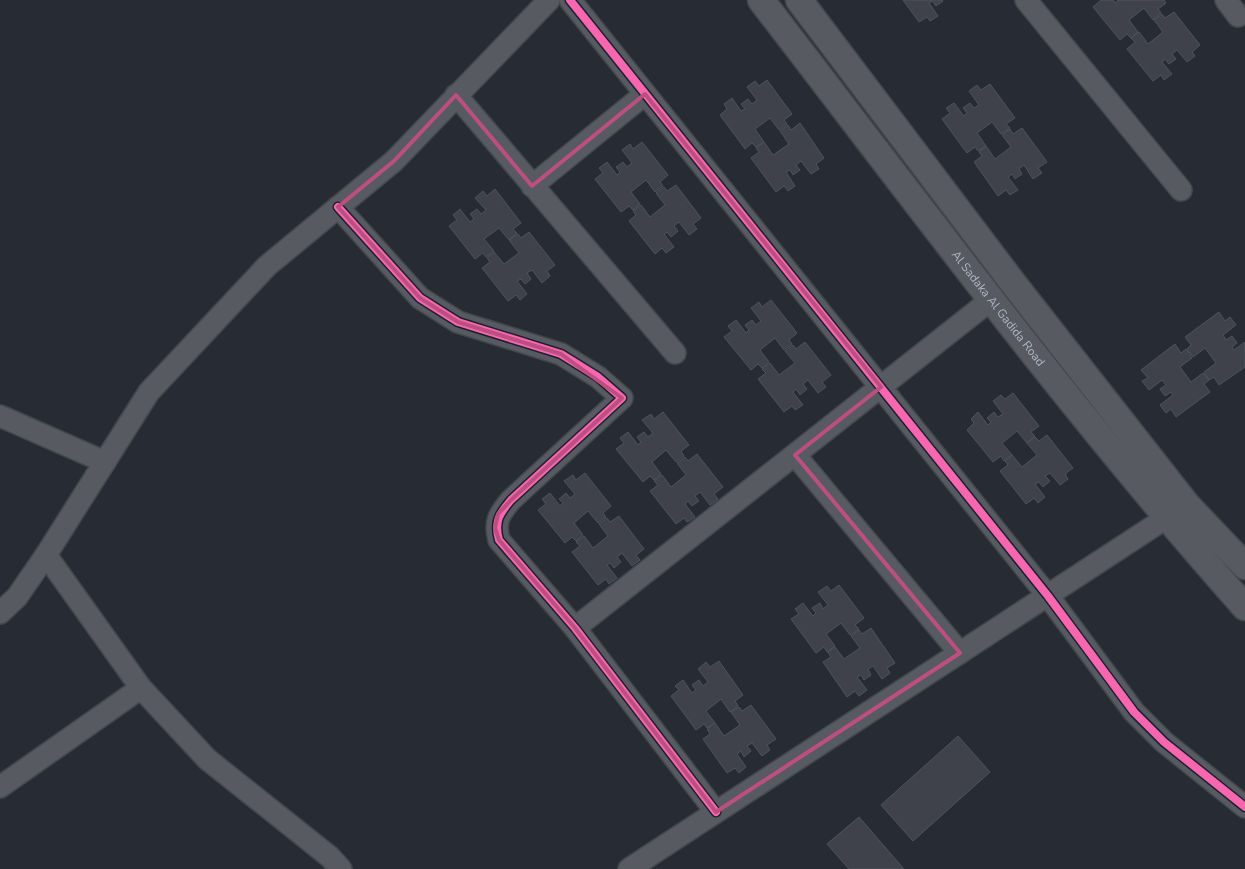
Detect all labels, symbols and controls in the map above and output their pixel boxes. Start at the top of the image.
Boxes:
street label: Al Sadaka Al Gadida Road [948,247,1048,369]

